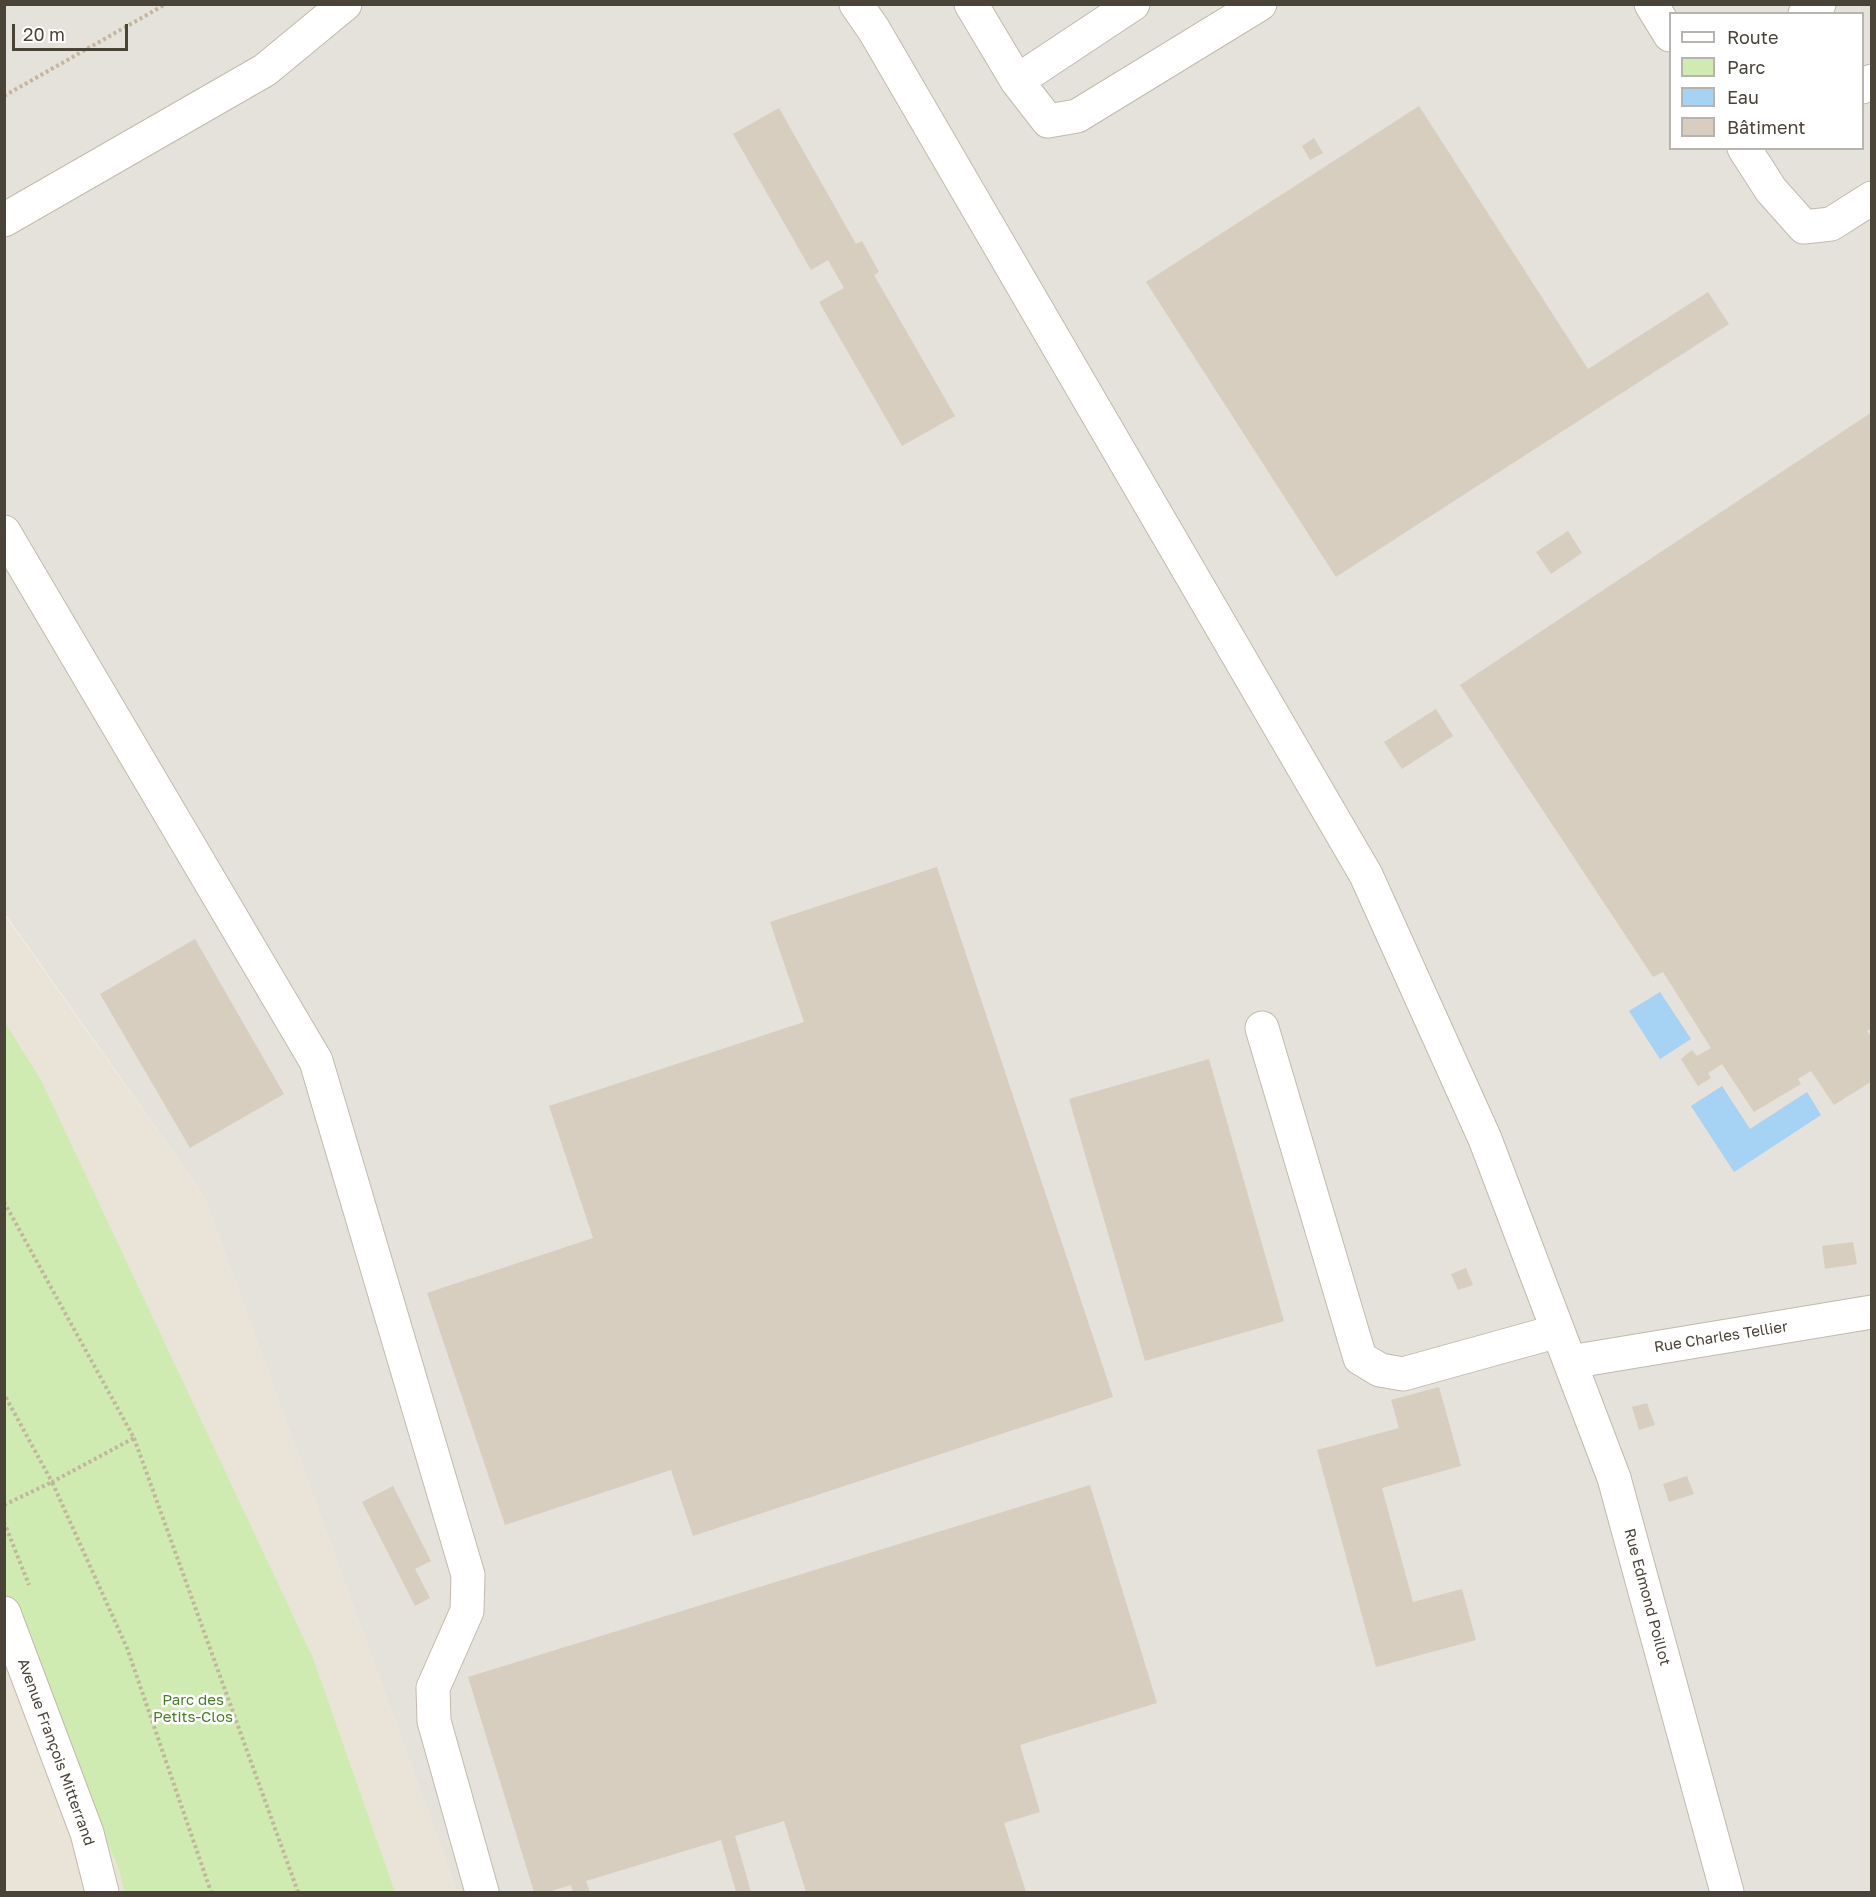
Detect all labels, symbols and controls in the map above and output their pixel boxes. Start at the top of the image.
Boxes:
scale bar [15,12,130,50]
legend [1669,12,1864,150]
text: 20 m [23,23,65,45]
text: Route [1727,26,1778,48]
text: Parc [1727,56,1765,78]
text: Eau [1727,86,1759,108]
text: Bâtiment [1727,116,1806,138]
street label: Rue Charles Tellier [1653,1318,1789,1356]
street label: Rue Edmond Poillot [1620,1526,1674,1668]
street label: Avenue François Mitterrand [14,1656,98,1848]
park label: Parc des Petits-Clos [153,1691,233,1726]

